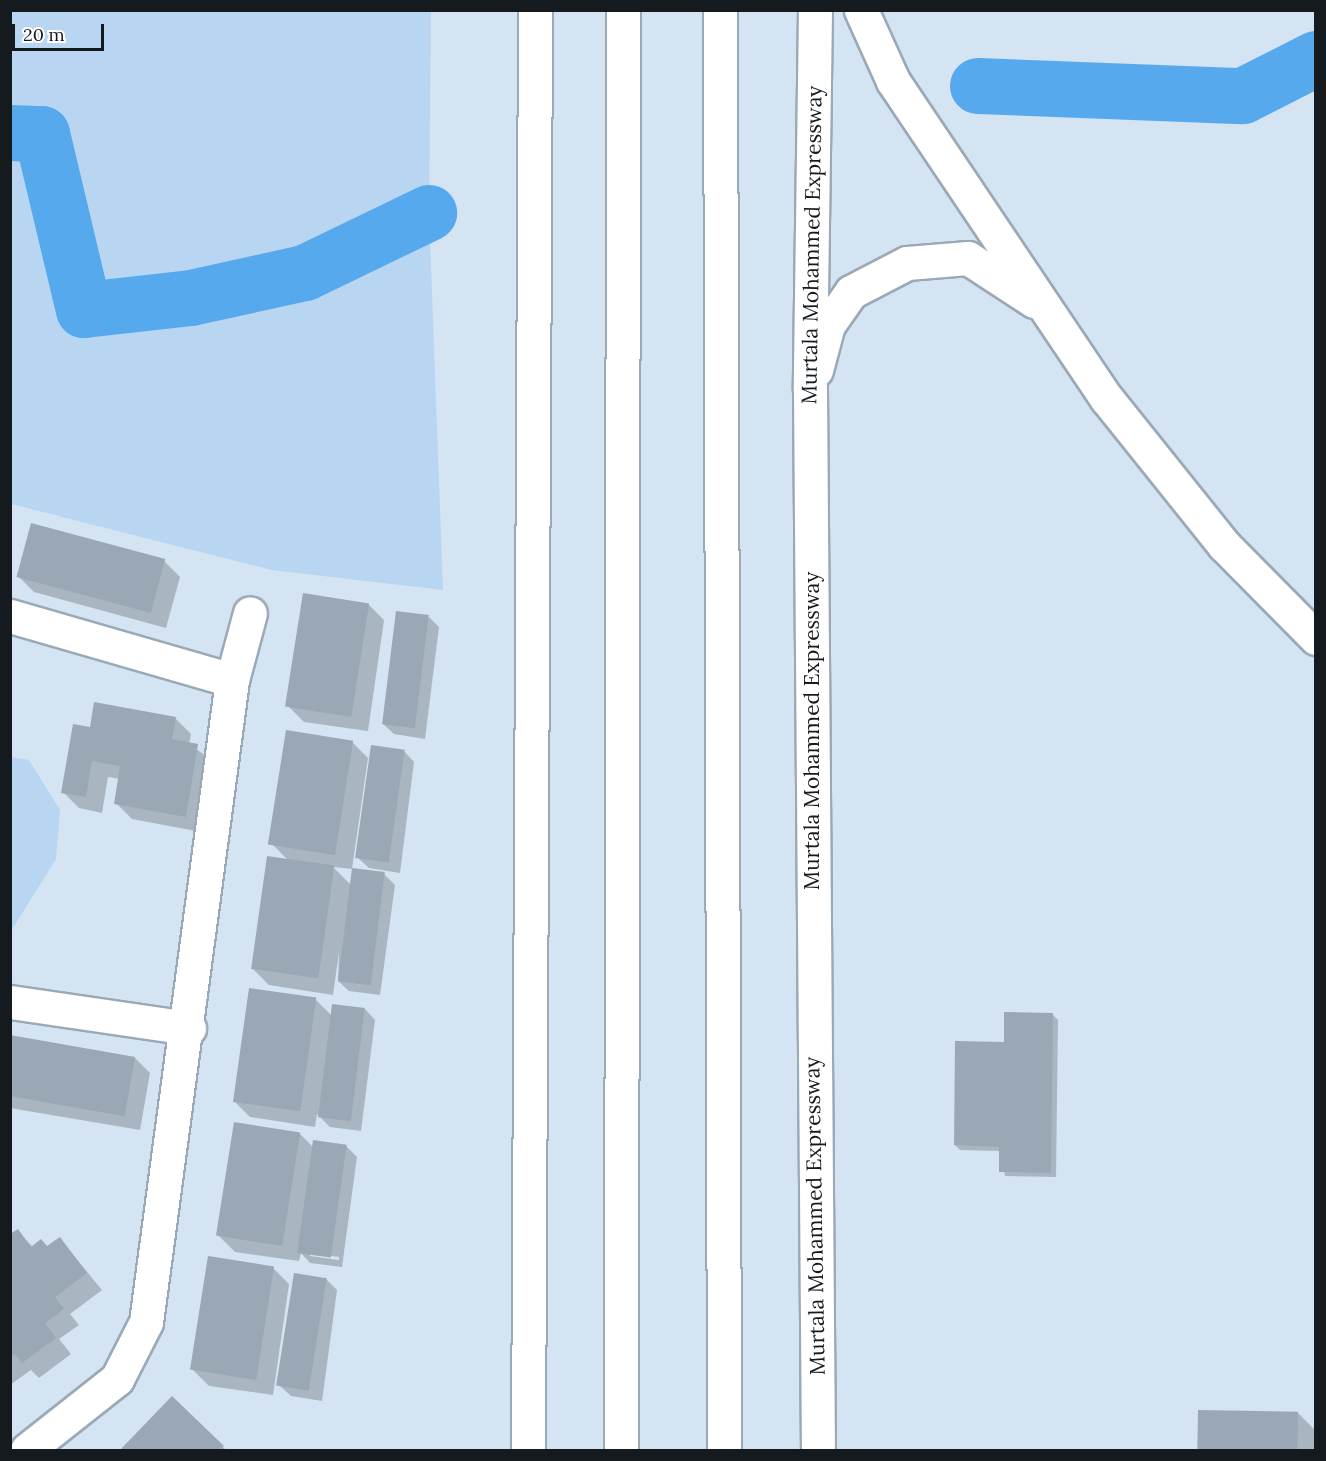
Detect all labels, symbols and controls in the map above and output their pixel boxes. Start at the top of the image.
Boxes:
scale bar [15,12,106,50]
text: 20 m [23,23,65,46]
street label: Murtala Mohammed Expressway [797,85,827,405]
street label: Murtala Mohammed Expressway [799,572,825,890]
street label: Murtala Mohammed Expressway [800,1056,830,1376]

